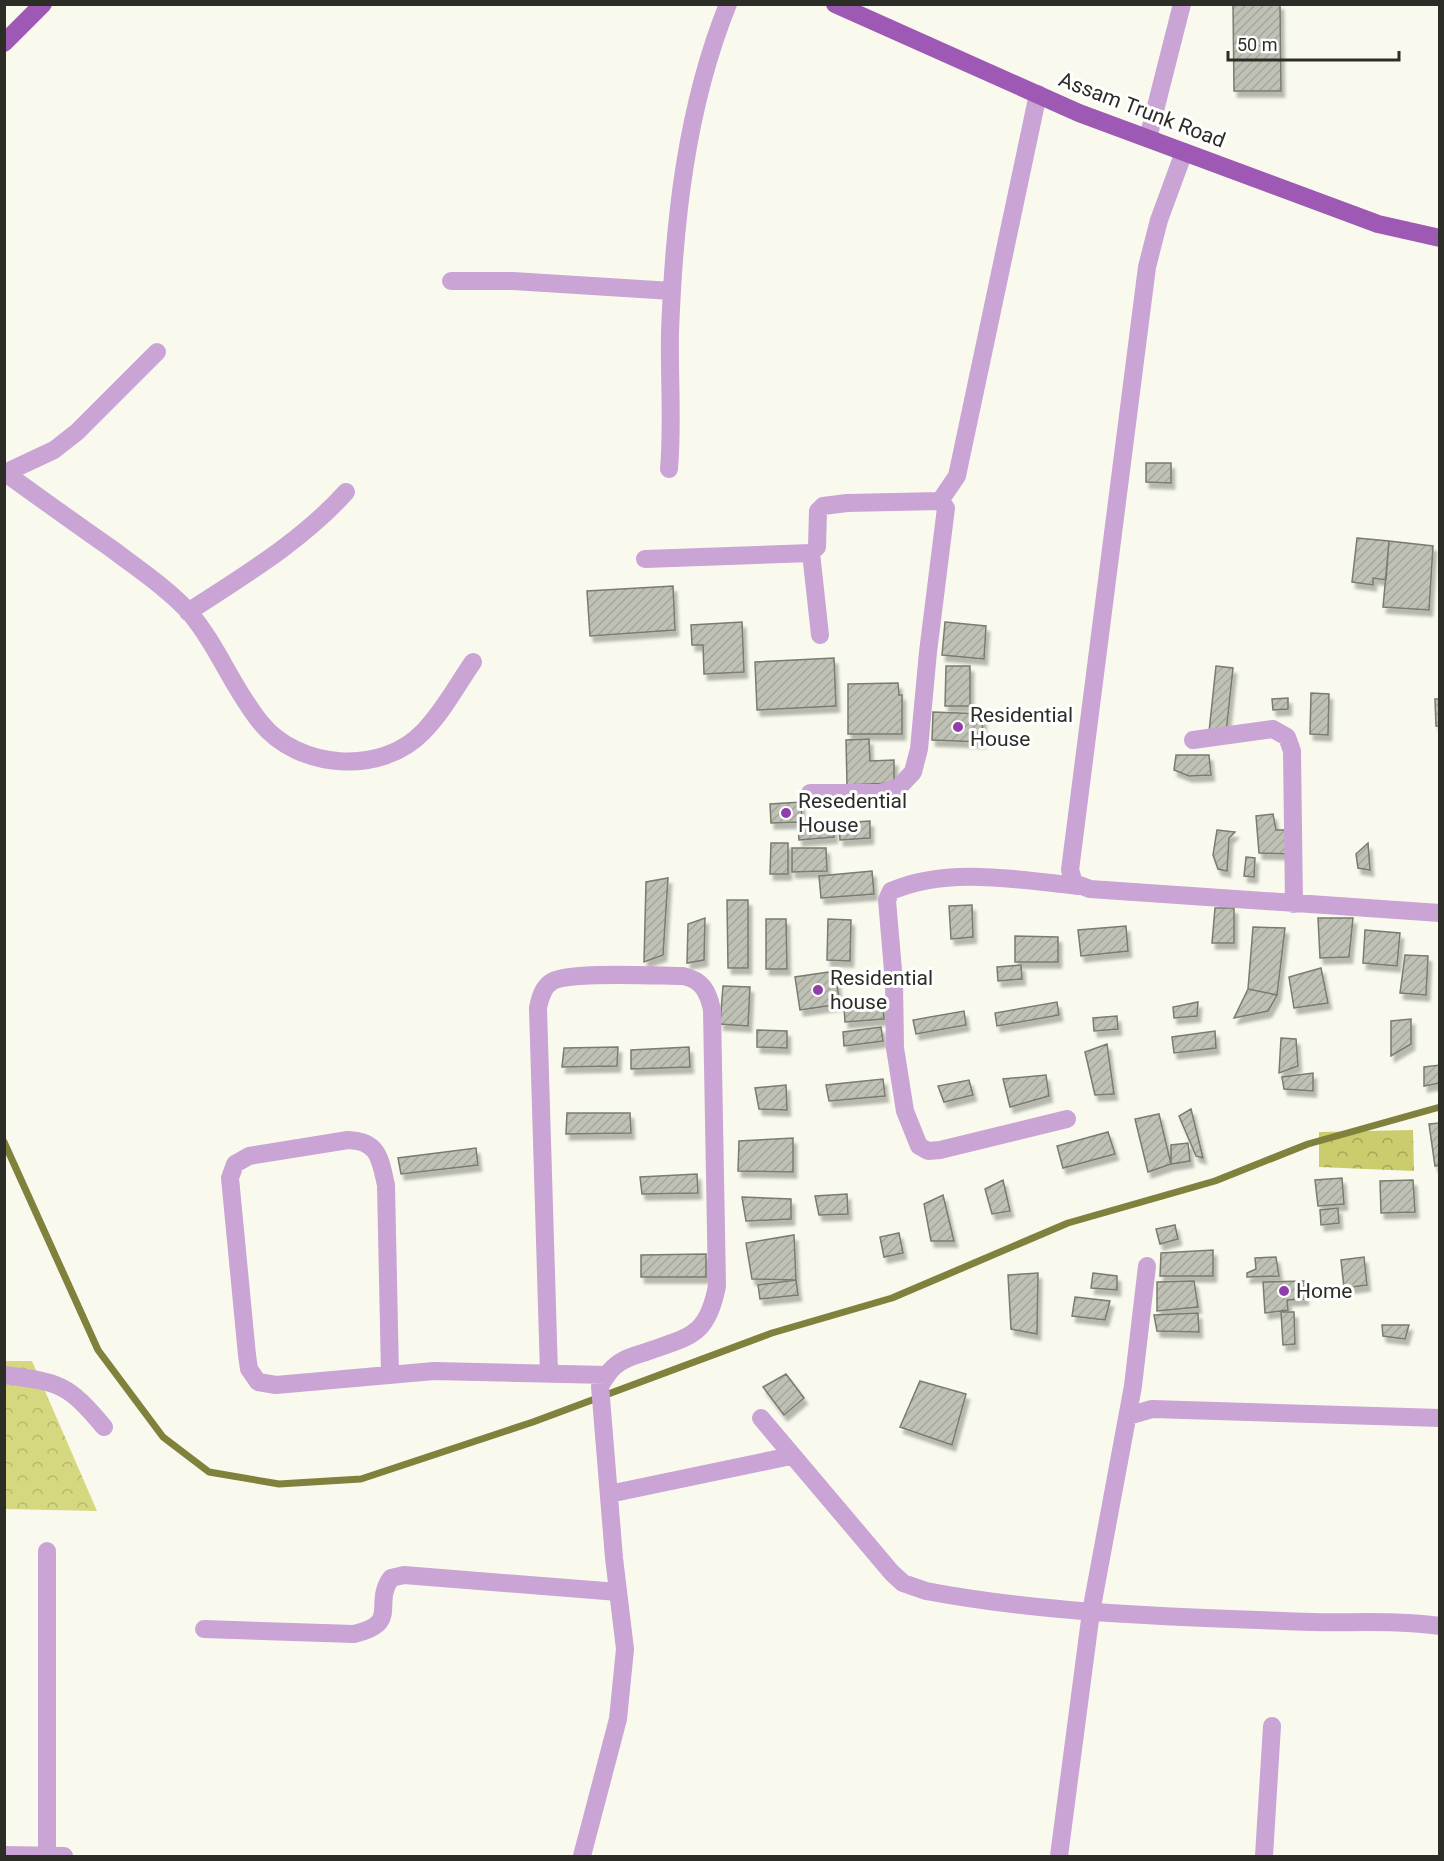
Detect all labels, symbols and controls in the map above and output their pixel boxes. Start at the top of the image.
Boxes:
scale bar [1228,24,1399,62]
text: 50 m [1237,34,1277,55]
street label: Assam Trunk Road [1055,67,1229,153]
place label: Residential House [970,703,1073,751]
marker: Residential House [951,720,965,734]
place label: Resedential House [798,789,907,837]
marker: Resedential House [779,806,793,820]
place label: Residential house [830,966,933,1014]
marker: Residential house [811,983,825,997]
place label: Home [1296,1279,1353,1303]
marker: Home [1277,1284,1291,1298]

